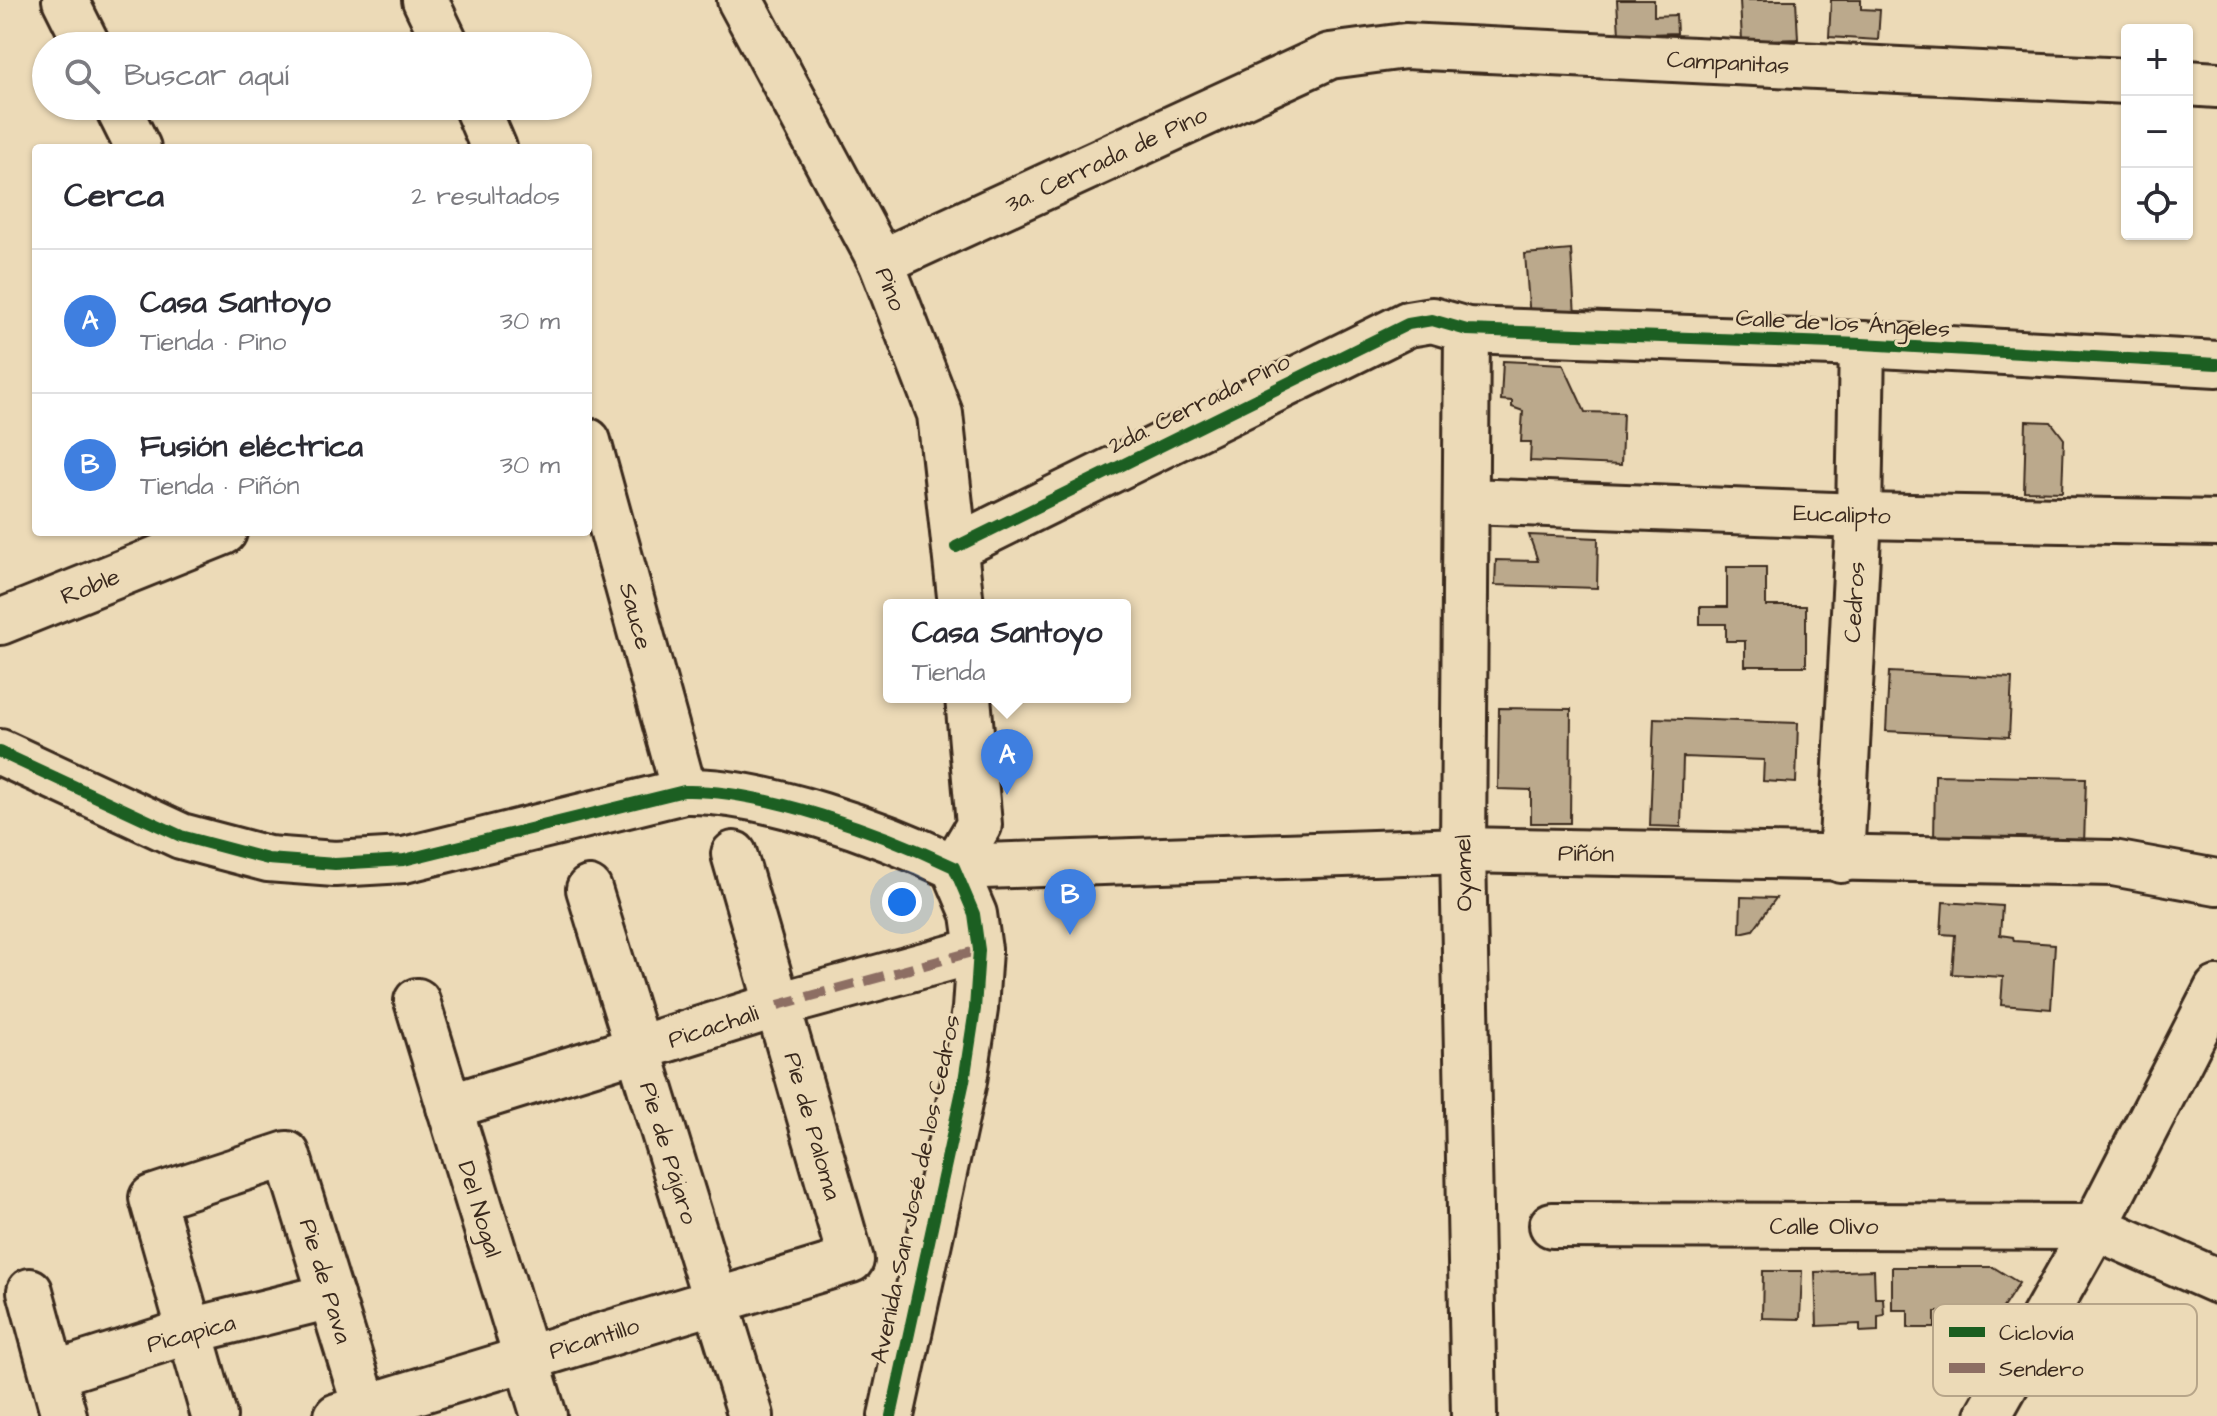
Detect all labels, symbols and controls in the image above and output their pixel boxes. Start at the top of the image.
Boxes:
map controls [2121,24,2193,240]
button: + [2121,24,2193,96]
search box [32,32,592,120]
street label: Campanitas [1666,43,1790,83]
icon: search [60,54,104,98]
text: Buscar aquí [124,55,289,97]
button: − [2121,96,2193,168]
street label: 3a. Cerrada de Pino [1000,98,1214,222]
button: locate [2121,168,2193,240]
text: Cerca [64,172,164,220]
text: 2 resultados [411,178,560,214]
street label: Pino [866,262,914,317]
text: Casa Santoyo [140,282,331,324]
street label: Calle de los Ángeles [1735,301,1951,348]
text: A [82,303,98,339]
text: 30 m [500,303,560,339]
text: Tienda · Pino [140,324,286,360]
street label: 2da. Cerrada Pino [1103,345,1297,463]
text: Fusión eléctrica [140,426,363,468]
text: B [81,447,99,483]
text: 30 m [500,447,560,483]
text: Tienda · Piñón [140,468,299,504]
street label: Eucalipto [1793,496,1892,534]
street label: Roble [56,560,125,614]
street label: Cedros [1836,561,1874,643]
street label: Sauce [610,579,660,654]
popup [883,599,1131,703]
text: Casa Santoyo [912,612,1102,654]
text: Tienda [912,654,985,690]
pin: A [981,729,1033,795]
street label: Oyamel [1446,834,1483,912]
street label: Piñón [1557,837,1614,871]
pin: B [1044,869,1096,935]
your location [882,882,922,922]
street label: Picachali [664,996,763,1057]
street label: Avenida San José de los Cedros [862,1012,970,1367]
street label: Pie de Paloma [775,1048,849,1204]
street label: Pie de Pájaro [630,1078,706,1229]
street label: Del Nogal [447,1157,510,1262]
street label: Calle Olivo [1770,1210,1879,1244]
street label: Pie de Pava [290,1215,360,1348]
legend [1933,1304,2197,1396]
street label: Picapica [143,1306,239,1362]
street label: Picantillo [545,1309,644,1369]
text: Ciclovía [1999,1318,2074,1349]
text: Sendero [1999,1354,2084,1385]

